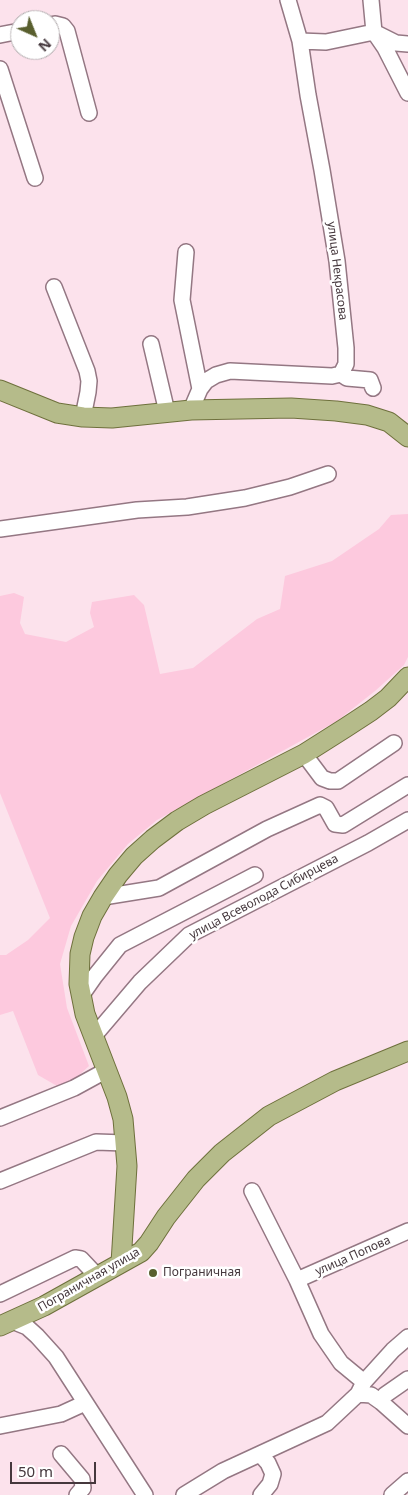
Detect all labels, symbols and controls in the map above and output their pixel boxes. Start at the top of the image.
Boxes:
north arrow [10,10,60,60]
text: N [34,35,56,56]
street label: улица Некрасова [324,221,350,321]
street label: улица Всеволода Сибирцева [187,851,341,943]
street label: улица Попова [313,1233,393,1279]
street label: Пограничная улица [36,1245,142,1315]
place label: Пограничная [163,1266,241,1280]
marker: Пограничная [147,1267,159,1279]
scale bar [12,1452,99,1484]
text: 50 m [18,1461,53,1481]

